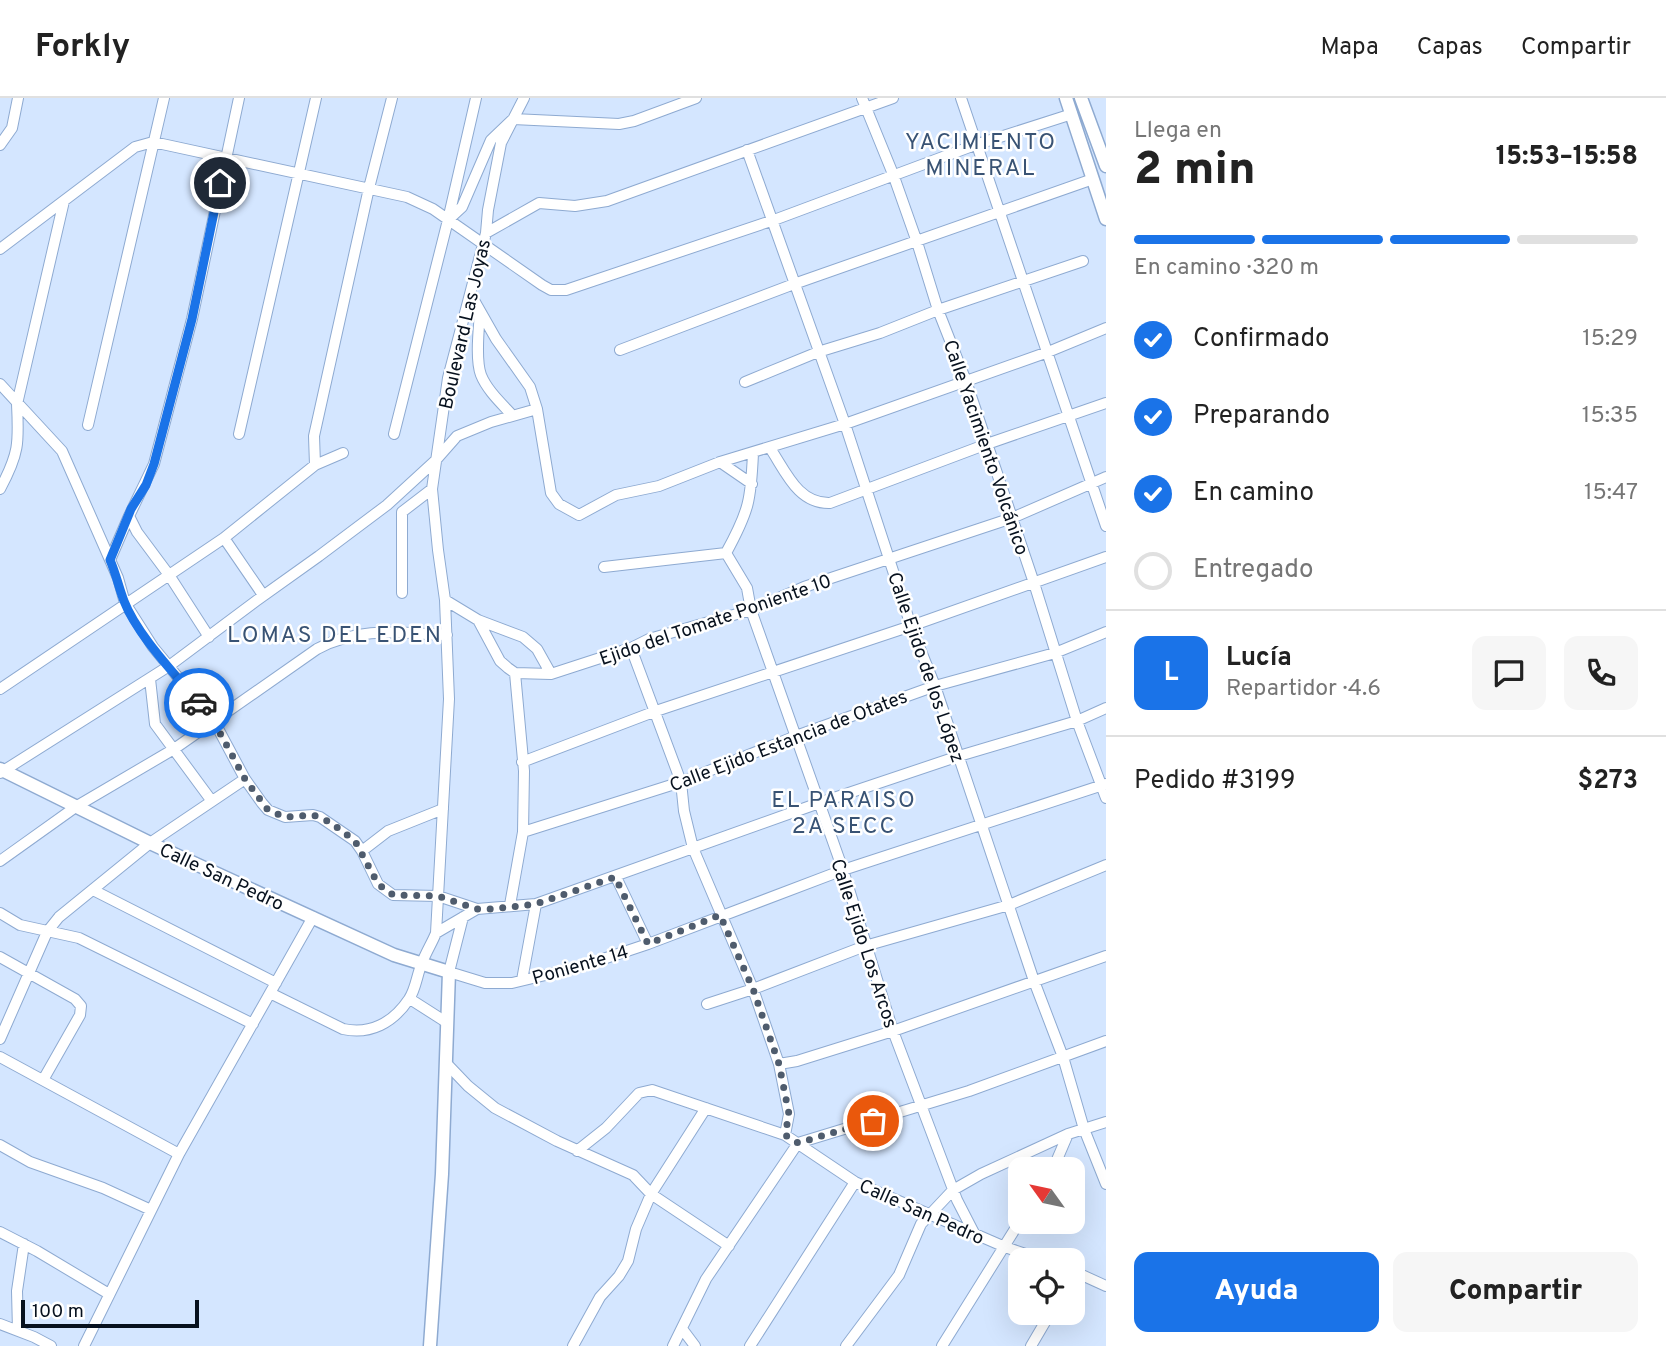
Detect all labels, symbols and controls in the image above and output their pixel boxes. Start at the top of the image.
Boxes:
text: Forkly [35,27,130,69]
text: Mapa [1321,33,1379,63]
text: Capas [1417,33,1483,63]
text: Compartir [1521,33,1631,63]
text: Llega en [1134,117,1222,146]
district label: YACIMIENTO MINERAL [905,129,1057,184]
text: 15:53–15:58 [1496,141,1638,174]
text: 2 min [1134,142,1256,201]
pin [190,153,250,213]
icon: home [201,164,239,202]
street label: Boulevard Las Joyas [435,237,497,412]
text: En camino · 320 m [1134,254,1319,283]
icon: check [1134,321,1172,359]
text: Confirmado [1193,323,1330,356]
text: 15:29 [1582,325,1638,354]
street label: Calle Yacimiento Volcánico [937,337,1033,558]
icon: check [1134,398,1172,436]
text: Preparando [1193,400,1330,433]
text: 15:35 [1582,402,1638,431]
icon: check [1134,475,1172,513]
text: En camino [1193,477,1314,510]
text: 15:47 [1584,479,1638,508]
text: Entregado [1193,554,1313,587]
street label: Calle Ejido de los López [881,569,969,766]
street label: Ejido del Tomate Poniente 10 [596,570,835,672]
district label: LOMAS DEL EDEN [227,622,443,651]
button: chat [1472,636,1546,710]
button: phone [1564,636,1638,710]
text: Lucía [1226,642,1292,675]
text: L [1164,657,1178,690]
courier [164,668,234,738]
text: Repartidor · 4.6 [1226,675,1381,704]
icon: car [180,684,218,722]
street label: Calle Ejido Estancia de Otates [666,685,911,798]
text: Pedido #3199 [1134,765,1295,798]
text: $273 [1578,765,1638,798]
district label: EL PARAISO 2A SECC [771,787,917,842]
street label: Calle San Pedro [155,839,287,917]
street label: Calle Ejido Los Arcos [824,856,902,1031]
street label: Poniente 14 [530,941,631,991]
pin [843,1091,903,1151]
icon: bag [854,1102,892,1140]
north arrow [1008,1157,1085,1234]
map controls [1008,1157,1085,1325]
street label: Calle San Pedro [855,1175,988,1251]
button: locate [1008,1248,1085,1325]
button: Ayuda [1134,1252,1379,1332]
button: Compartir [1393,1252,1638,1332]
scale bar [21,1297,200,1329]
text: 100 m [32,1300,84,1324]

